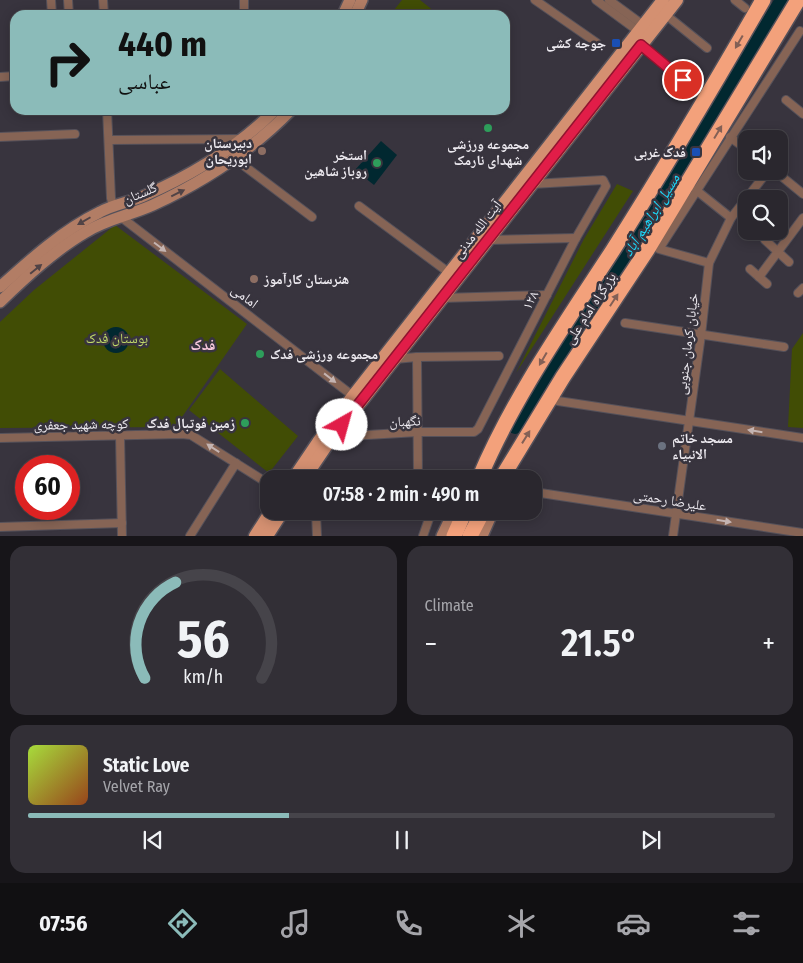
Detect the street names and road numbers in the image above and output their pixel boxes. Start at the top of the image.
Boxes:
street label: گلستان [121,179,160,208]
street label: آیت الله مدنی [450,197,506,262]
street label: بزرگراه امام علی [561,269,621,348]
street label: امامی [228,281,262,312]
street label: ۱۲۸ [519,288,542,312]
street label: خیابان کرمان جنوبی [673,292,702,396]
street label: نگهبان [389,412,421,431]
street label: کوچه شهید جعفری [33,415,129,434]
street label: علیرضا رحمتی [632,486,708,515]

